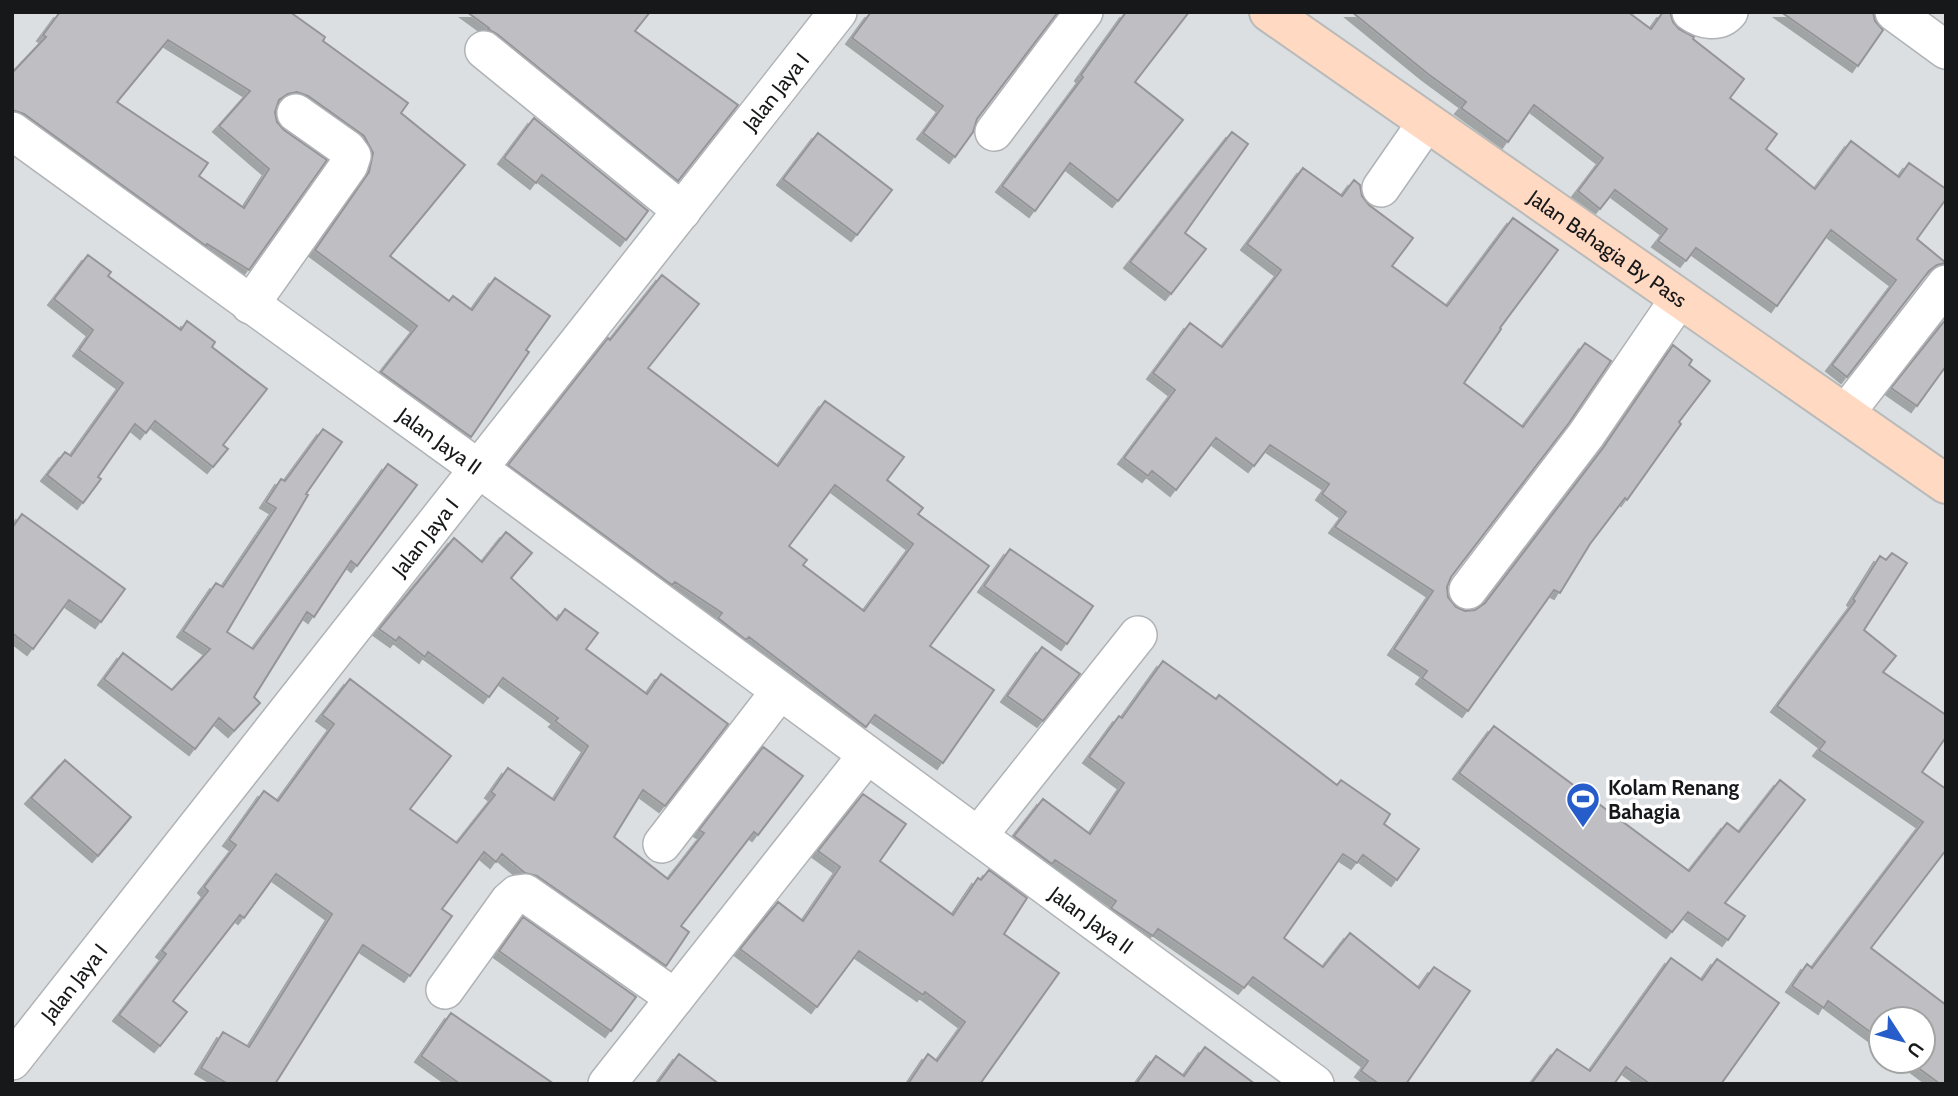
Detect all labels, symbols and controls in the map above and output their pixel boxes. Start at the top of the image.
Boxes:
street label: Jalan Jaya I [736,47,814,136]
street label: Jalan Bahagia By Pass [1523,184,1692,312]
street label: Jalan Jaya II [392,401,487,479]
street label: Jalan Jaya I [386,493,463,582]
place label: Kolam Renang Bahagia [1608,775,1740,824]
sports icon: Kolam Renang Bahagia [1564,780,1602,829]
street label: Jalan Jaya II [1044,880,1138,959]
street label: Jalan Jaya I [35,938,112,1027]
north arrow [1867,1005,1937,1075]
text: U [1902,1037,1929,1062]

